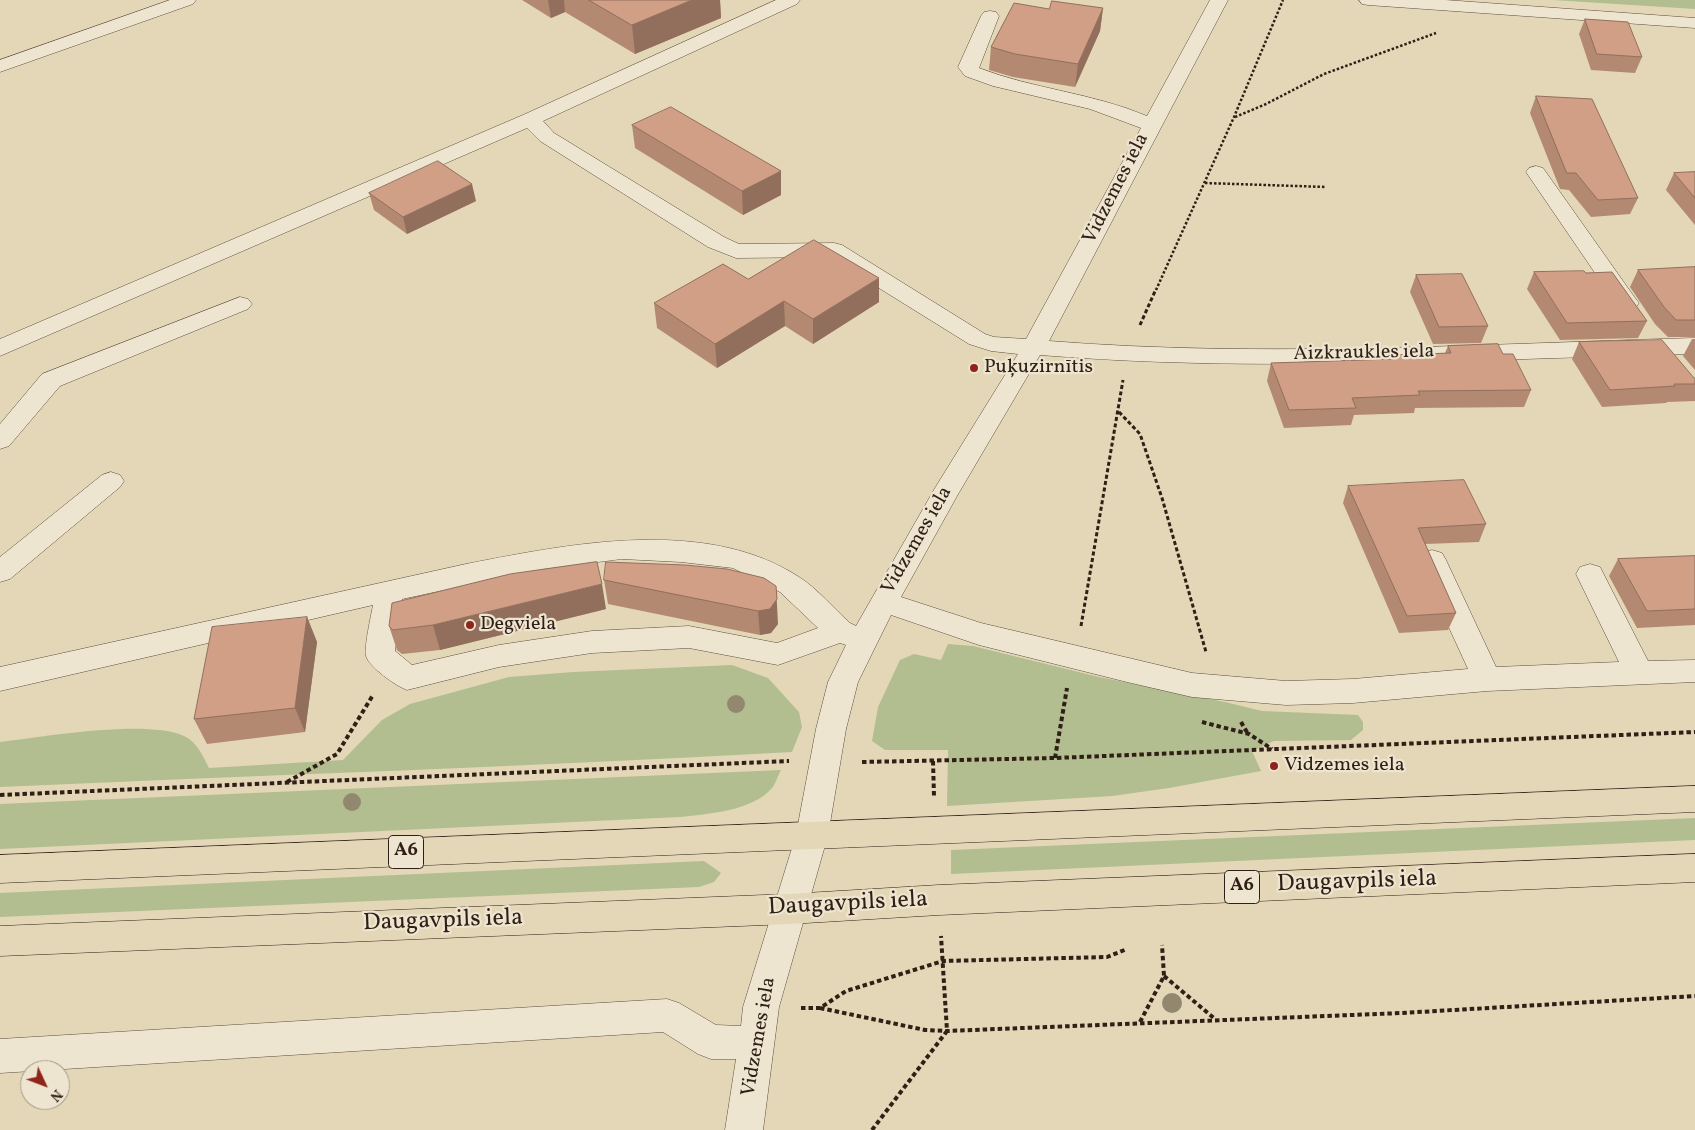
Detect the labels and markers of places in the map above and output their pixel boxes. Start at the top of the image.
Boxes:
place label: Puķuzirnītis [984,356,1093,380]
marker: Puķuzirnītis [968,362,980,374]
place label: Degviela [480,613,556,637]
marker: Degviela [464,619,476,631]
place label: Vidzemes iela [1284,754,1405,778]
marker: Vidzemes iela [1268,760,1280,772]

